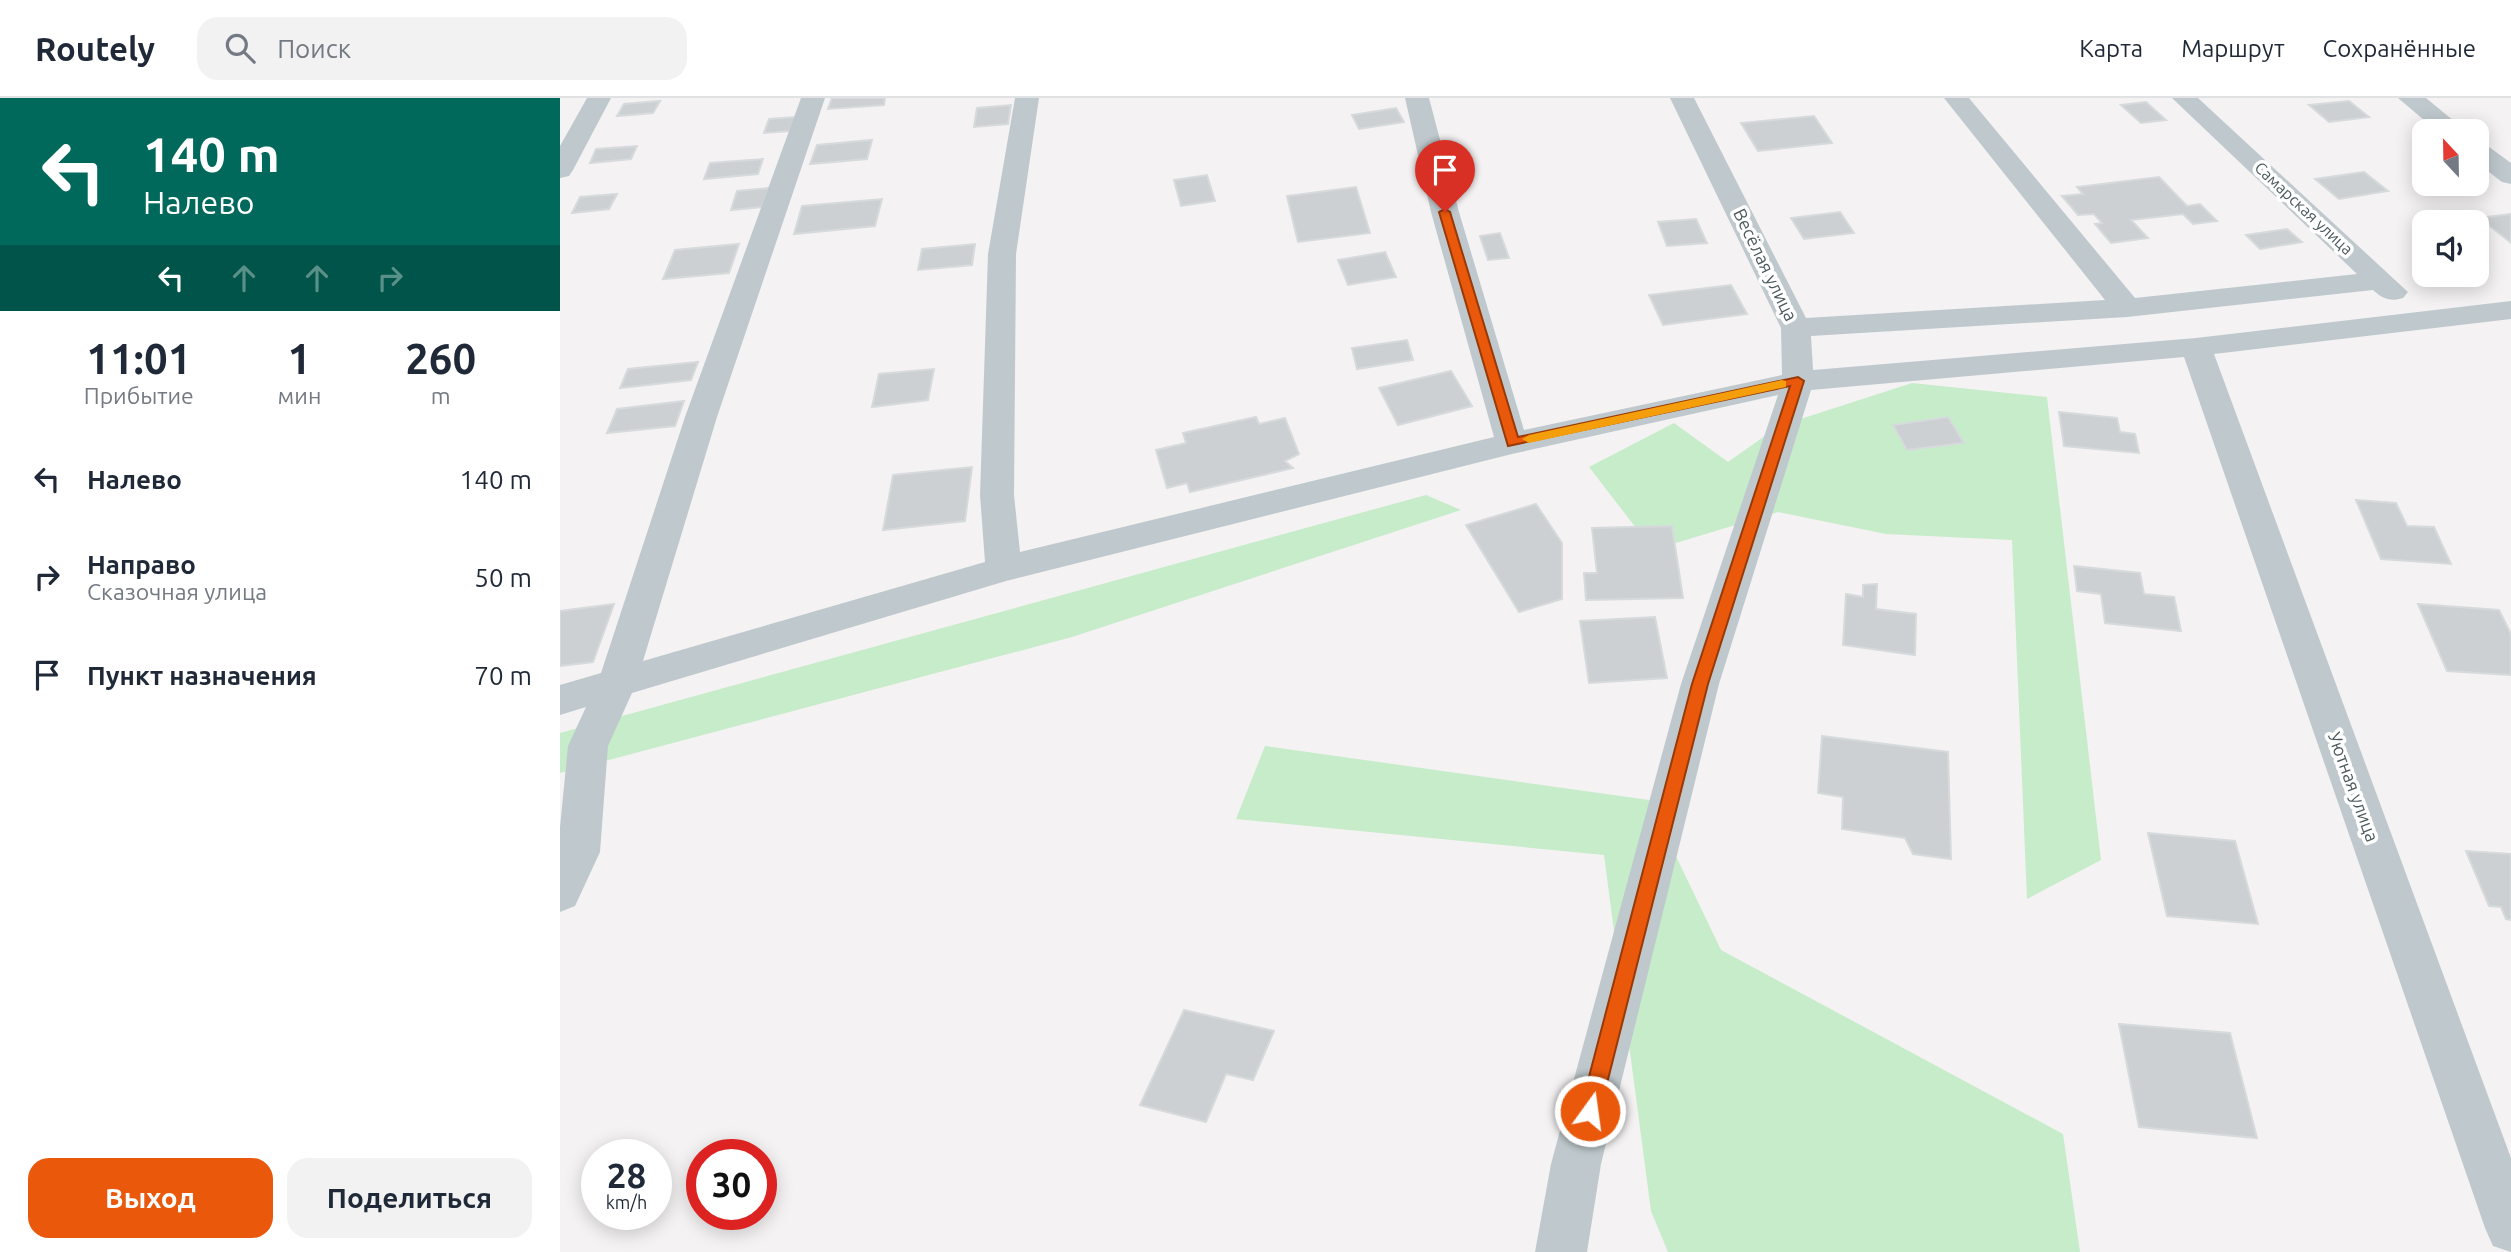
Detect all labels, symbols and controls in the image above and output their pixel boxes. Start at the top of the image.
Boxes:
search box [197,17,687,80]
icon: search [221,29,259,67]
text: Routely [35,30,155,67]
text: Поиск [277,34,351,63]
text: Карта [2079,35,2143,62]
text: Маршрут [2181,35,2285,62]
text: Сохранённые [2323,35,2476,62]
north arrow [2412,119,2488,196]
map controls [2412,119,2489,287]
icon: left [28,126,119,217]
text: 140 m [143,126,280,181]
pin [1415,140,1475,212]
icon: arrive [1426,151,1464,189]
street label: Самарская улица [2251,158,2357,258]
text: Налево [143,184,255,220]
street label: Весёлая улица [1730,205,1802,324]
button: sound [2412,210,2489,287]
icon: left [152,259,190,297]
icon: ahead [225,259,263,297]
icon: ahead [298,259,336,297]
icon: right [371,259,409,297]
text: 11:01 [86,335,191,382]
text: 1 [288,335,311,382]
text: 260 [405,335,476,382]
text: Прибытие [84,383,194,408]
text: мин [278,383,321,408]
text: m [431,383,451,408]
icon: left [28,460,66,498]
text: Налево [87,465,182,494]
text: 140 m [460,465,532,494]
text: Направо [87,550,196,579]
icon: right [28,558,66,596]
text: 50 m [474,563,532,592]
text: Сказочная улица [87,579,267,604]
icon: arrive [28,656,66,694]
text: Пункт назначения [87,661,317,690]
text: 70 m [474,661,532,690]
street label: Уютная улица [2325,729,2383,844]
position arrow [1553,1074,1627,1148]
speed limit sign: 30 [686,1139,777,1230]
text: 28 [607,1155,646,1195]
button: Выход [28,1158,273,1238]
button: Поделиться [287,1158,532,1238]
text: km/h [606,1192,647,1212]

